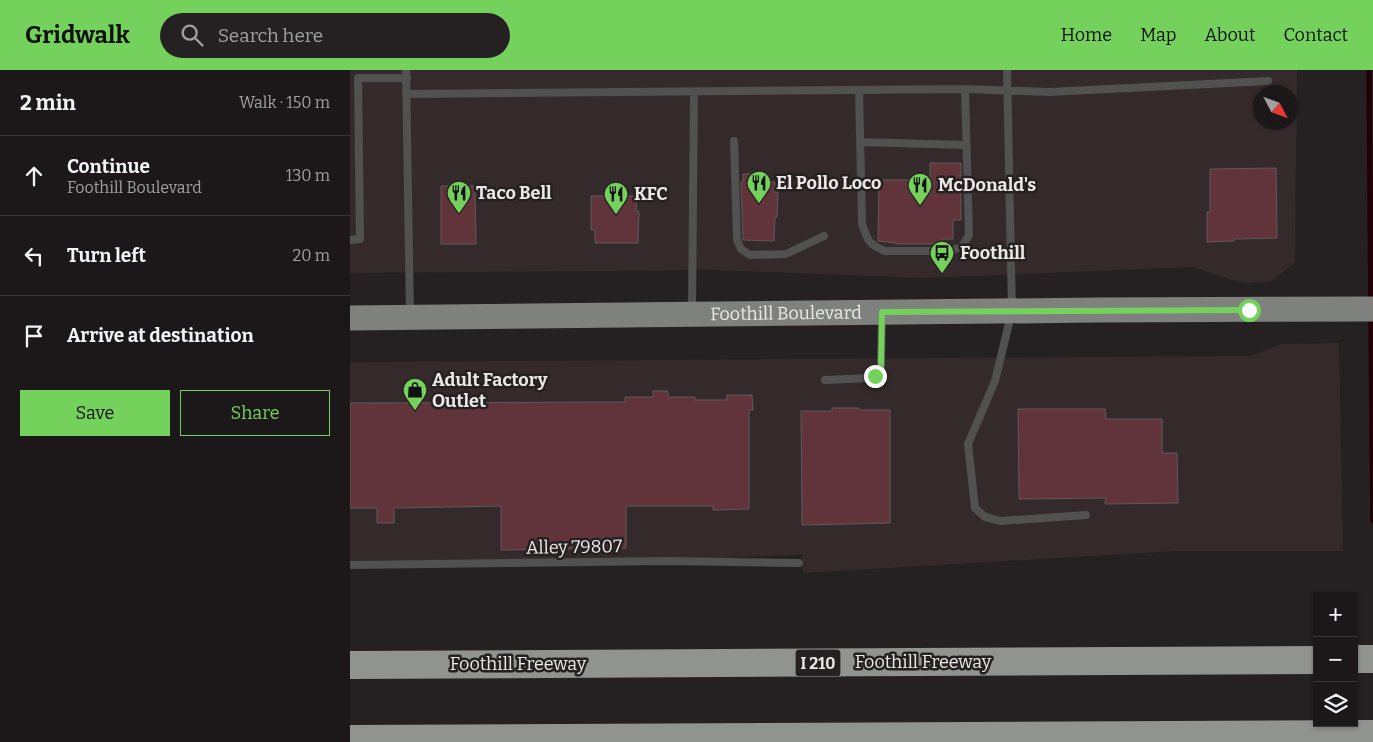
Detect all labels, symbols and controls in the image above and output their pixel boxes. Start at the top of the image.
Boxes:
search box [160,13,510,58]
text: Gridwalk [25,21,130,49]
icon: search [178,21,206,49]
text: Search here [218,24,323,47]
text: Home [1061,24,1112,46]
text: Map [1140,24,1176,46]
text: About [1204,24,1255,46]
text: Contact [1283,24,1348,46]
north arrow [1253,85,1298,130]
text: 2 min [20,90,76,116]
text: Walk · 150 m [239,93,330,112]
text: Continue [67,155,150,178]
icon: ahead [20,162,48,190]
text: 130 m [286,166,330,185]
restaurant icon: El Pollo Loco [746,170,772,204]
place label: El Pollo Loco [776,172,881,194]
restaurant icon: McDonald's [907,172,933,206]
place label: McDonald's [938,174,1036,196]
text: Foothill Boulevard [67,178,202,197]
restaurant icon: Taco Bell [446,180,472,214]
restaurant icon: KFC [603,181,629,215]
place label: Taco Bell [476,182,552,204]
place label: KFC [634,183,668,205]
bus stop icon: Foothill [929,240,955,274]
icon: left [20,242,48,270]
place label: Foothill [960,242,1026,264]
text: Turn left [67,244,146,267]
text: 20 m [293,246,330,265]
route start [1238,299,1261,322]
street label: Foothill Boulevard [710,302,862,325]
icon: arrive [20,322,48,350]
text: Arrive at destination [67,324,254,347]
route end [864,365,887,388]
place label: Adult Factory Outlet [432,369,548,412]
shop icon: Adult Factory Outlet [402,377,428,411]
button: Save [20,390,170,436]
button: Share [180,390,330,436]
street label: Alley 79807 [526,535,622,559]
map controls [1313,592,1358,727]
button: + [1313,592,1358,637]
button: − [1313,637,1358,682]
road number: I 210 [796,650,840,676]
street label: Foothill Freeway [855,651,992,673]
street label: Foothill Freeway [450,653,587,675]
button: layers [1313,682,1358,727]

